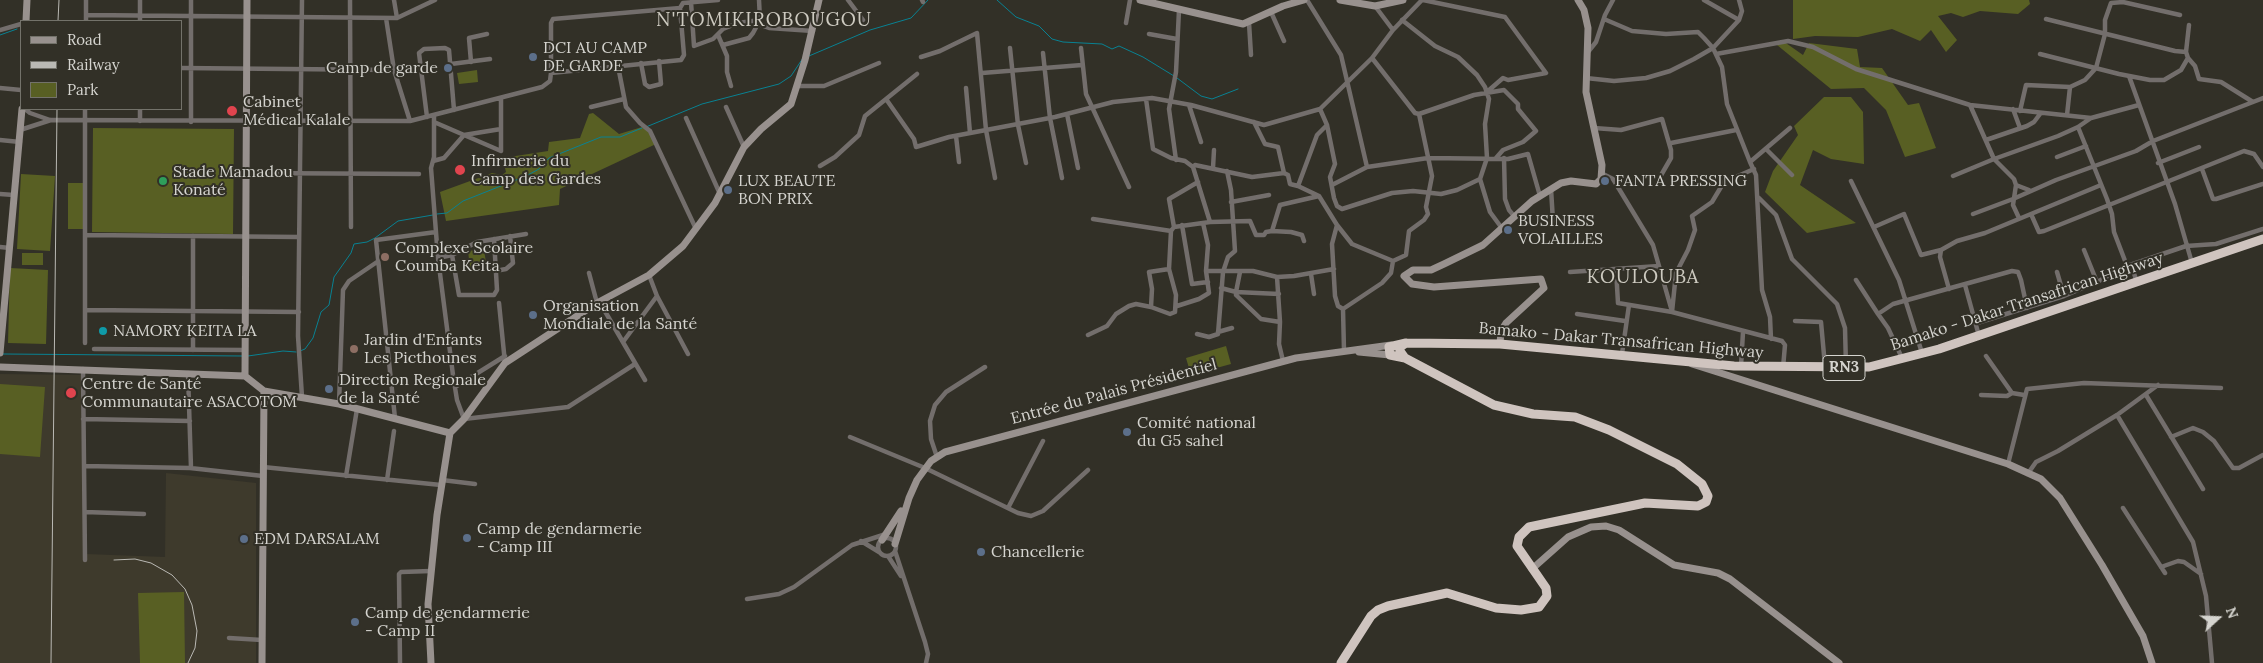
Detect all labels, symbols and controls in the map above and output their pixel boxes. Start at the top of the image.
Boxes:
district label: N'TOMIKIROBOUGOU [654,10,874,32]
legend [20,20,182,110]
text: Road [67,30,102,49]
place label: DCI AU CAMP DE GARDE [543,38,647,76]
marker: DCI AU CAMP DE GARDE [527,51,539,63]
text: Railway [67,55,120,74]
place label: Camp de garde [326,58,438,78]
marker: Camp de garde [442,62,454,74]
text: Park [67,80,98,99]
place label: Cabinet Médical Kalale [243,92,350,130]
marker: Cabinet Médical Kalale [225,104,239,118]
place label: Infirmerie du Camp des Gardes [471,151,601,189]
place label: Stade Mamadou Konaté [173,162,293,200]
marker: Infirmerie du Camp des Gardes [453,163,467,177]
place label: LUX BEAUTE BON PRIX [738,171,835,209]
place label: FANTA PRESSING [1615,171,1747,191]
marker: Stade Mamadou Konaté [157,175,169,187]
marker: FANTA PRESSING [1599,175,1611,187]
marker: LUX BEAUTE BON PRIX [722,184,734,196]
place label: BUSINESS VOLAILLES [1518,211,1603,249]
marker: BUSINESS VOLAILLES [1502,224,1514,236]
place label: Complexe Scolaire Coumba Keita [395,238,533,276]
street label: Bamako - Dakar Transafrican Highway [1888,249,2166,355]
marker: Complexe Scolaire Coumba Keita [379,251,391,263]
district label: KOULOUBA [1586,267,1700,289]
place label: Organisation Mondiale de la Santé [543,296,697,334]
marker: Organisation Mondiale de la Santé [527,309,539,321]
street label: Bamako - Dakar Transafrican Highway [1478,319,1764,363]
place label: NAMORY KEITA LA [113,321,256,341]
marker: NAMORY KEITA LA [97,325,109,337]
place label: Jardin d'Enfants Les Picthounes [364,330,482,368]
marker: Jardin d'Enfants Les Picthounes [348,343,360,355]
street label: Entrée du Palais Présidentiel [1009,355,1219,429]
road number: RN3 [1823,356,1865,380]
place label: Direction Regionale de la Santé [339,370,486,408]
place label: Centre de Santé Communautaire ASACOTOM [82,374,297,412]
marker: Direction Regionale de la Santé [323,383,335,395]
marker: Centre de Santé Communautaire ASACOTOM [64,386,78,400]
place label: Comité national du G5 sahel [1137,413,1256,451]
marker: Comité national du G5 sahel [1121,426,1133,438]
place label: Camp de gendarmerie - Camp III [477,519,642,557]
place label: EDM DARSALAM [254,529,380,549]
marker: Camp de gendarmerie - Camp III [461,532,473,544]
marker: EDM DARSALAM [238,533,250,545]
place label: Chancellerie [991,542,1084,562]
marker: Chancellerie [975,546,987,558]
north arrow [2193,593,2243,643]
place label: Camp de gendarmerie - Camp II [365,603,530,641]
text: N [2222,605,2242,621]
marker: Camp de gendarmerie - Camp II [349,616,361,628]

